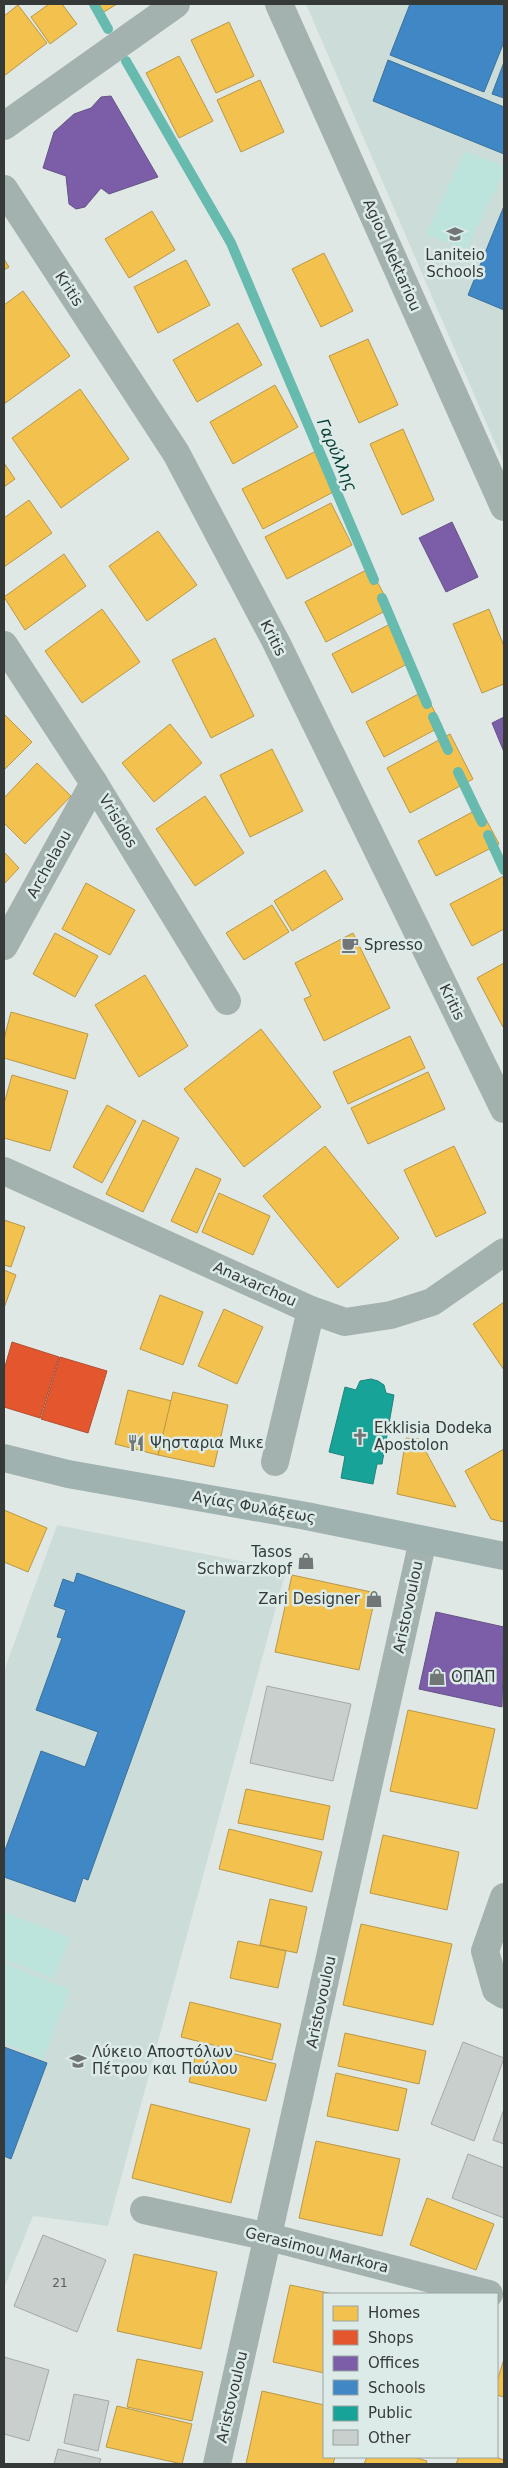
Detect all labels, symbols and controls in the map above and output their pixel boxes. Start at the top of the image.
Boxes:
street label: Agiou Nektariou [359,196,425,314]
school or university icon: Laniteio Schools [445,224,465,244]
place label: Laniteio Schools [425,246,485,281]
street label: Kritis [51,268,87,310]
water label: Γαρύλλης [313,416,361,494]
street label: Kritis [256,617,290,659]
street label: Vrisidos [95,791,141,851]
street label: Archelaou [23,827,75,901]
cafe icon: Spresso [340,935,360,955]
place label: Spresso [364,936,423,954]
street label: Kritis [436,981,469,1023]
street label: Anaxarchou [211,1258,299,1310]
place label: Ekklisia Dodeka Apostolon [374,1419,492,1454]
church icon: Ekklisia Dodeka Apostolon [350,1427,370,1447]
restaurant icon: Ψησταρια Μικε [126,1433,146,1453]
place label: Ψησταρια Μικε [150,1434,264,1452]
street label: Αγίας Φυλάξεως [191,1487,317,1527]
place label: Tasos Schwarzkopf [197,1543,293,1578]
shop icon: Tasos Schwarzkopf [296,1551,316,1571]
street label: Aristovoulou [389,1559,427,1655]
shop icon: Zari Designer [364,1589,384,1609]
place label: Zari Designer [258,1590,361,1608]
shop icon: ΟΠΑΠ [427,1667,447,1687]
place label: ΟΠΑΠ [451,1668,496,1686]
street label: Aristovoulou [302,1954,340,2050]
place label: Λύκειο Αποστόλων Πέτρου και Παύλου [92,2043,238,2078]
school or university icon: Λύκειο Αποστόλων Πέτρου και Παύλου [68,2051,88,2071]
street label: Gerasimou Markora [243,2223,391,2277]
house number: 21 [52,2276,68,2290]
legend [323,2293,498,2458]
text: Homes [368,2304,420,2322]
text: Shops [368,2329,414,2347]
street label: Aristovoulou [213,2349,251,2445]
text: Offices [368,2354,420,2372]
text: Schools [368,2379,426,2397]
text: Public [368,2404,412,2422]
text: Other [368,2429,411,2447]

